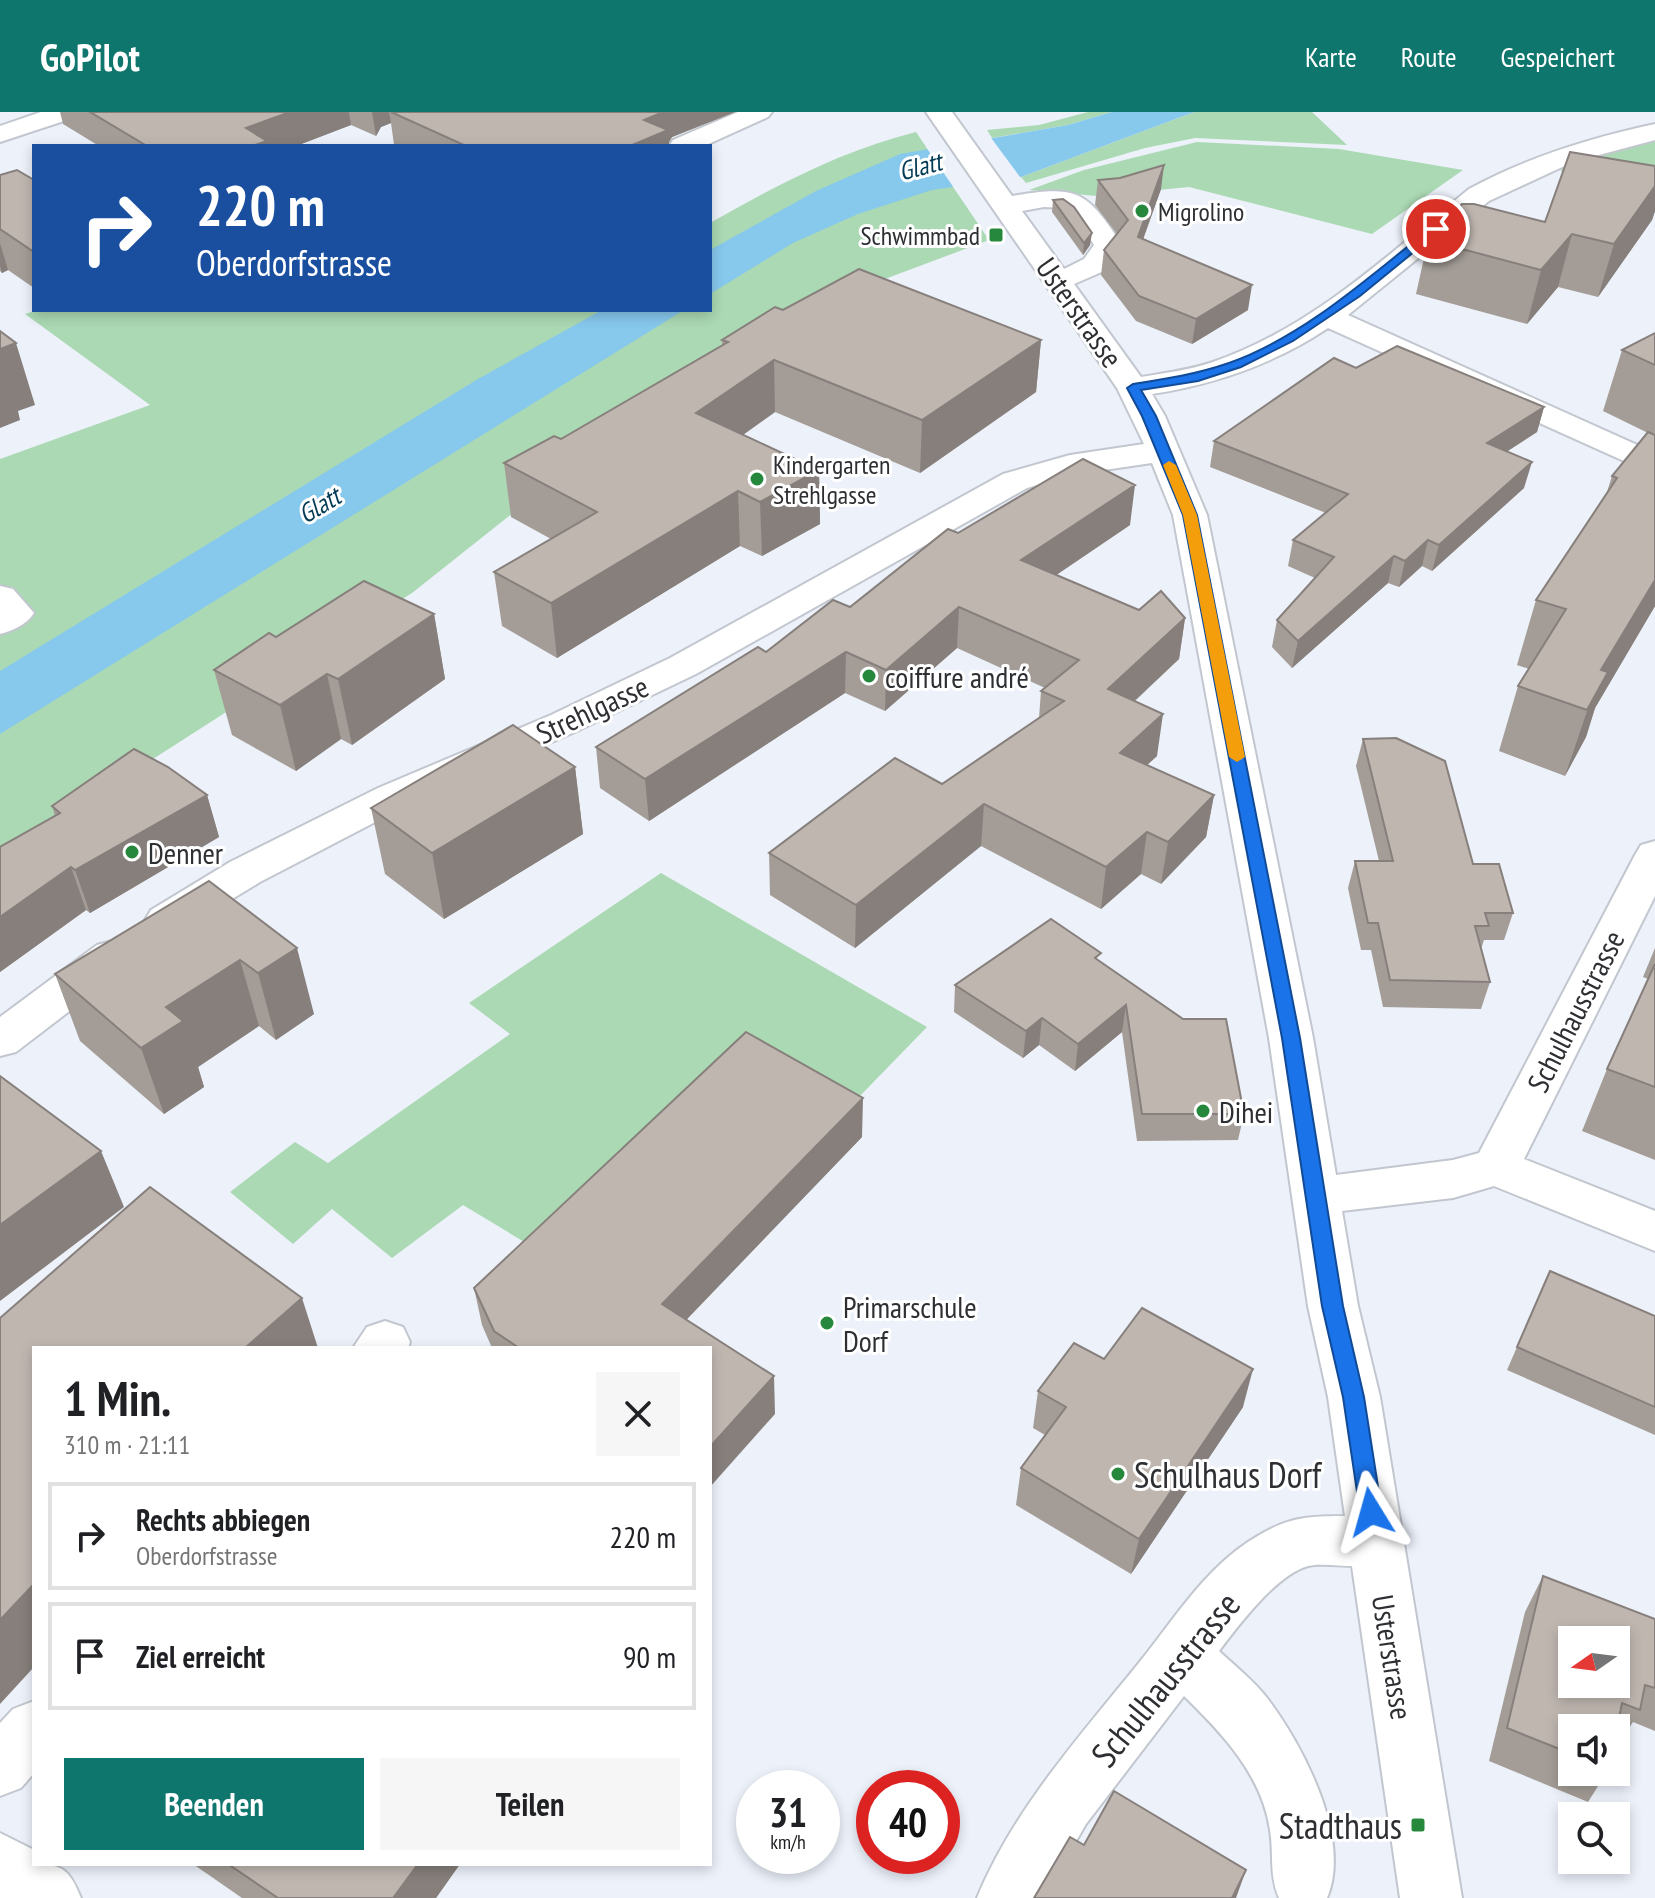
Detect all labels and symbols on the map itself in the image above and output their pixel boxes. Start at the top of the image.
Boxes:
water label: Glatt [895,144,948,188]
place label: Migrolino [1158,195,1244,228]
pin [1402,195,1470,263]
marker: Migrolino [1133,202,1151,220]
place label: Schwimmbad [860,219,980,252]
marker: Schwimmbad [987,226,1005,244]
street label: Usterstrasse [1028,249,1132,375]
place label: Kindergarten Strehlgasse [773,448,890,511]
marker: Kindergarten Strehlgasse [748,470,766,488]
water label: Glatt [292,478,349,530]
place label: coiffure andré [885,657,1029,696]
street label: Strehlgasse [530,666,654,752]
marker: coiffure andré [860,667,878,685]
place label: Denner [148,833,224,872]
marker: Denner [123,843,141,861]
street label: Schulhausstrasse [1518,924,1632,1098]
place label: Dihei [1219,1092,1273,1131]
marker: Dihei [1194,1102,1212,1120]
place label: Primarschule Dorf [843,1287,977,1360]
marker: Primarschule Dorf [818,1314,836,1332]
place label: Schulhaus Dorf [1134,1451,1323,1498]
marker: Schulhaus Dorf [1109,1465,1127,1483]
position arrow [1329,1470,1413,1554]
street label: Schulhausstrasse [1080,1582,1250,1776]
street label: Usterstrasse [1364,1592,1422,1722]
north arrow [1558,1626,1630,1698]
speed limit sign: 40 [856,1770,960,1874]
place label: Stadthaus [1279,1802,1402,1849]
marker: Stadthaus [1409,1816,1427,1834]

